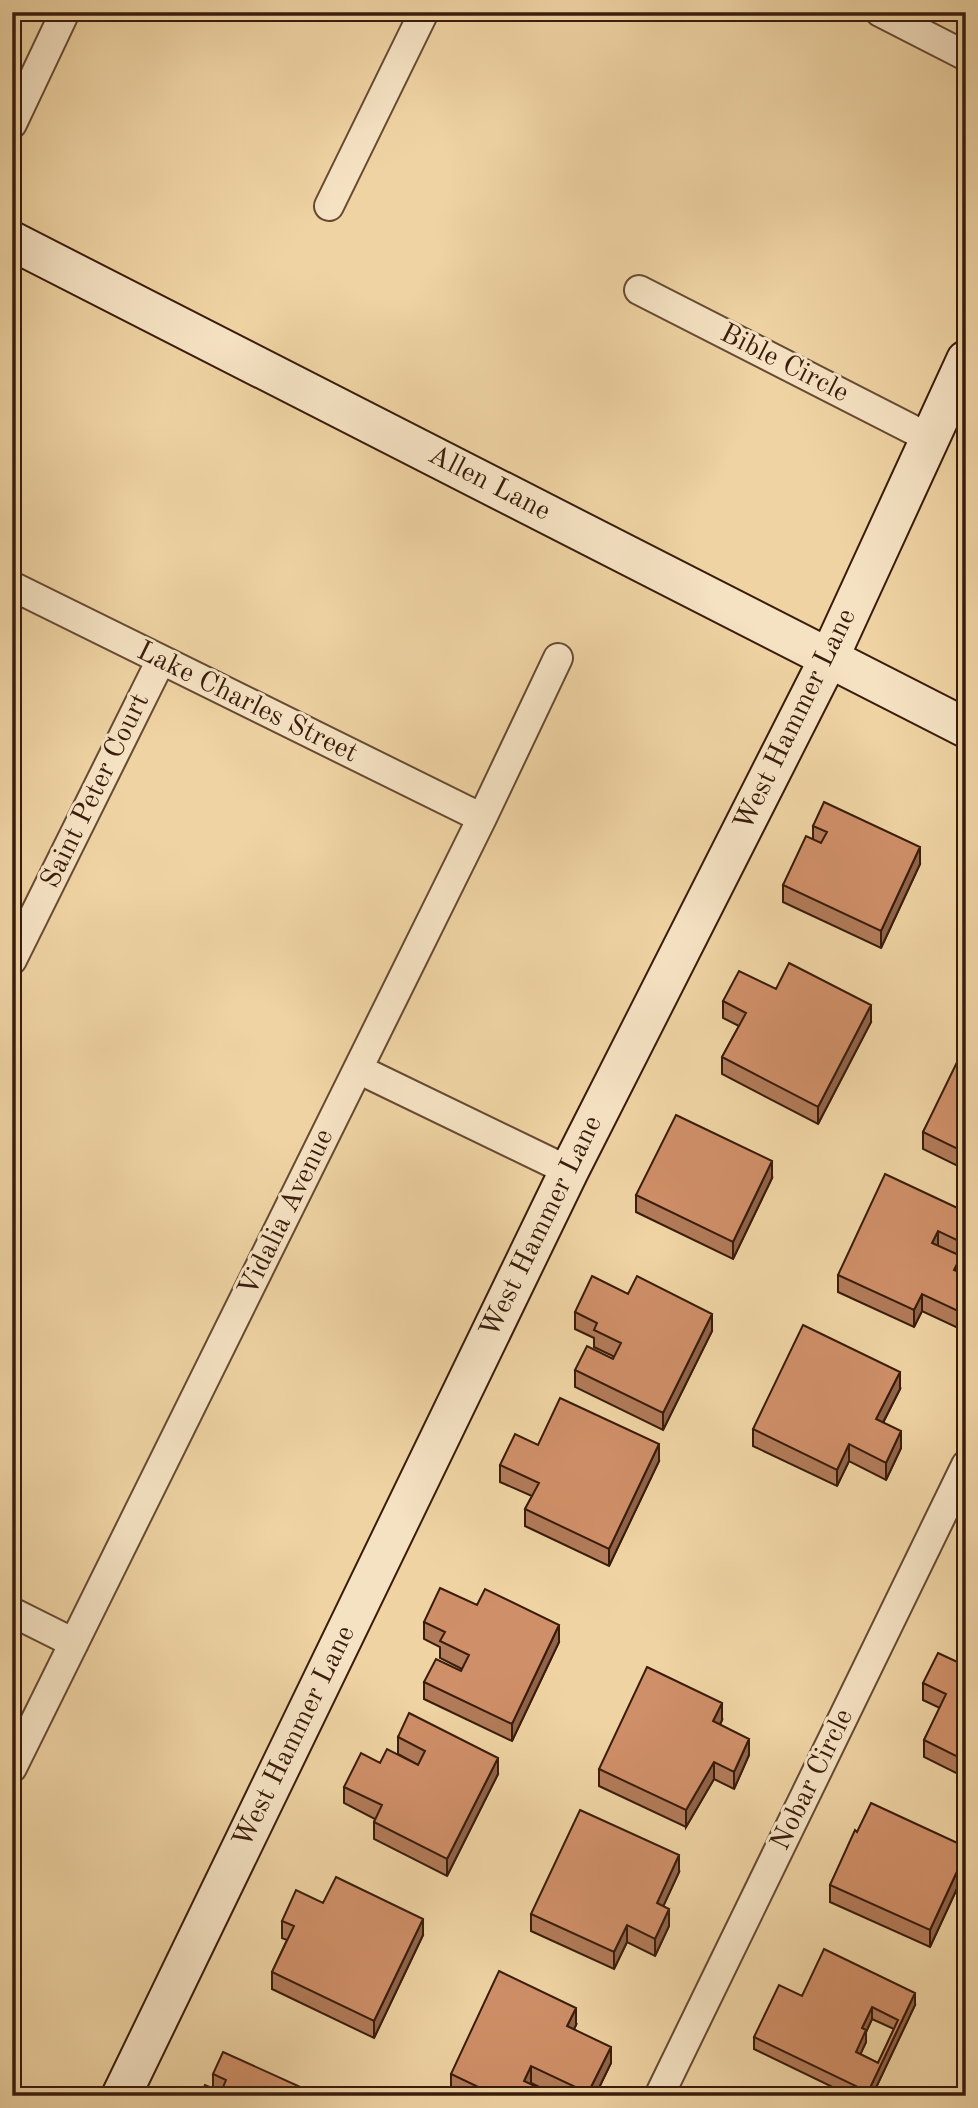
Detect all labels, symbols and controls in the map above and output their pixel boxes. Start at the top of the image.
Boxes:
street label: Bible Circle [715,320,853,408]
street label: Allen Lane [423,441,555,527]
street label: West Hammer Lane [730,605,862,835]
street label: Lake Charles Street [132,637,362,769]
street label: Saint Peter Court [37,689,155,893]
street label: West Hammer Lane [476,1112,608,1342]
street label: Vidalia Avenue [234,1125,340,1301]
street label: West Hammer Lane [229,1622,361,1852]
street label: Nobar Circle [767,1705,859,1855]

